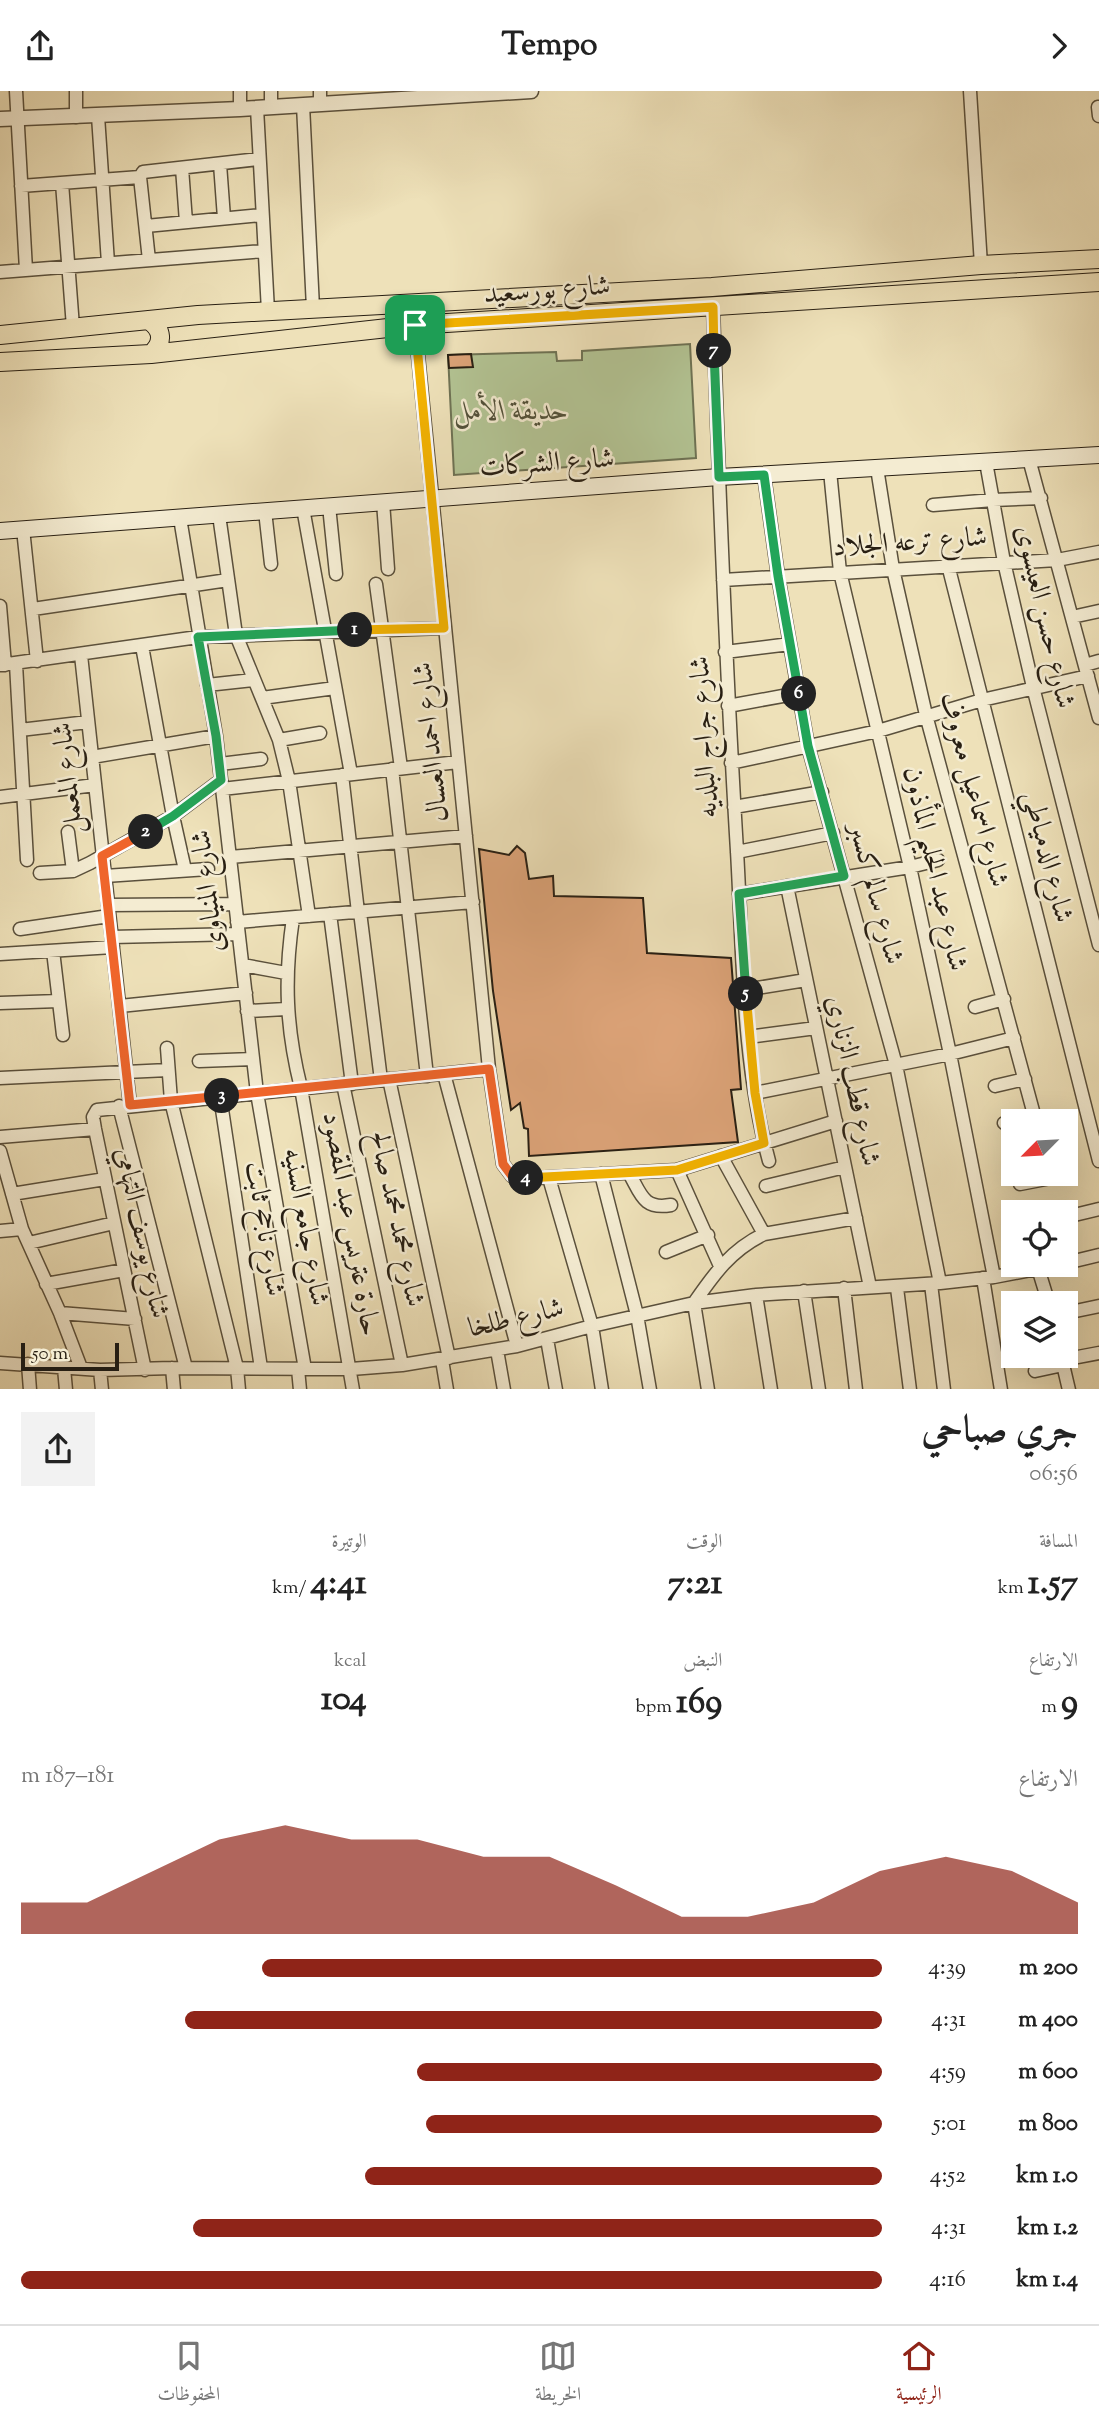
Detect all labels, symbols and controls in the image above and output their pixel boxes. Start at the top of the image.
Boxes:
text: Tempo [502,23,598,69]
icon: share [21,27,59,65]
icon: forward [1040,27,1078,65]
street label: شارع بورسعيد [482,267,612,316]
pin [385,295,445,355]
icon: arrive [396,306,434,344]
pin: 7 [696,334,732,369]
text: 7 [709,337,718,364]
park label: حديقة الأمل [453,391,569,432]
street label: شارع الشركات [478,439,616,490]
street label: شارع ترعه الجلاد [831,518,989,569]
street label: شارع حسن العيسوى [1003,521,1085,713]
pin: 1 [338,613,372,647]
text: 1 [351,616,358,643]
street label: شارع جراج البلديه [681,655,732,819]
street label: شارع احمد العسال [404,660,461,824]
pin: 6 [782,677,816,711]
text: 6 [794,680,803,707]
street label: شارع اسماعيل معروف [927,688,1018,892]
street label: شارع المعمل [43,720,96,836]
street label: شارع عبد الحليم المأذون [886,762,979,976]
street label: شارع الدمياطي [1007,787,1083,928]
pin: 2 [128,815,164,849]
street label: شارع سالم كسبر [834,816,913,970]
text: 2 [141,818,150,845]
street label: شارع المنياوى [182,827,237,955]
pin: 5 [728,977,764,1011]
text: 5 [742,980,749,1007]
street label: شارع قطب الزناري [813,992,890,1170]
pin: 3 [204,1079,240,1114]
text: 3 [218,1082,225,1109]
street label: حارة عتريس عبد المقصود [311,1109,389,1339]
north arrow [1001,1109,1078,1187]
map controls [1001,1109,1078,1368]
street label: شارع محمد محمد صالح [356,1127,434,1311]
street label: شارع يوسف التهامي [102,1144,179,1322]
street label: شارع جامع السنيه [268,1145,339,1310]
street label: شارع ناجح ثابت [232,1159,294,1300]
pin: 4 [508,1161,544,1195]
text: 4 [521,1164,530,1191]
button: locate [1001,1200,1078,1277]
street label: شارع طلخا [464,1289,568,1350]
button: layers [1001,1291,1078,1368]
scale bar [21,1341,119,1372]
text: 50 m [32,1341,68,1368]
text: جري صباحي [922,1405,1078,1459]
button: share [21,1412,95,1486]
text: 06:56 [1029,1458,1078,1491]
text: الوتيرة [332,1529,367,1556]
text: الوقت [686,1529,722,1556]
text: المسافة [1039,1529,1078,1556]
text: 4:41 [310,1559,367,1610]
text: 7:21 [667,1559,722,1610]
text: 1.57 [1028,1559,1078,1610]
text: /km [272,1575,310,1602]
text: km [998,1575,1028,1602]
text: kcal [334,1648,367,1675]
text: النبض [683,1648,722,1675]
text: الارتفاع [1029,1648,1078,1675]
text: 104 [321,1675,367,1726]
text: 169 [676,1678,722,1729]
text: 9 [1061,1678,1078,1729]
text: bpm [636,1694,676,1721]
text: m [1041,1694,1061,1721]
text: 181–187 m [21,1760,114,1793]
text: الارتفاع [1018,1764,1078,1797]
text: 4:39 [928,1952,966,1985]
text: 200 m [1019,1952,1078,1985]
text: 4:31 [931,2004,966,2037]
text: 400 m [1018,2004,1078,2037]
text: 4:59 [929,2056,966,2089]
text: 600 m [1018,2056,1078,2089]
text: 5:01 [933,2108,966,2141]
text: 800 m [1018,2108,1078,2141]
text: 4:52 [930,2160,966,2193]
text: 1.0 km [1016,2160,1078,2193]
text: 4:31 [931,2212,966,2245]
text: 1.2 km [1017,2212,1078,2245]
text: 4:16 [929,2264,966,2297]
text: 1.4 km [1016,2264,1078,2297]
tab: المحفوظات [157,2337,220,2412]
tab: الخريطة [535,2337,581,2412]
tab: الرئيسية [896,2337,942,2412]

